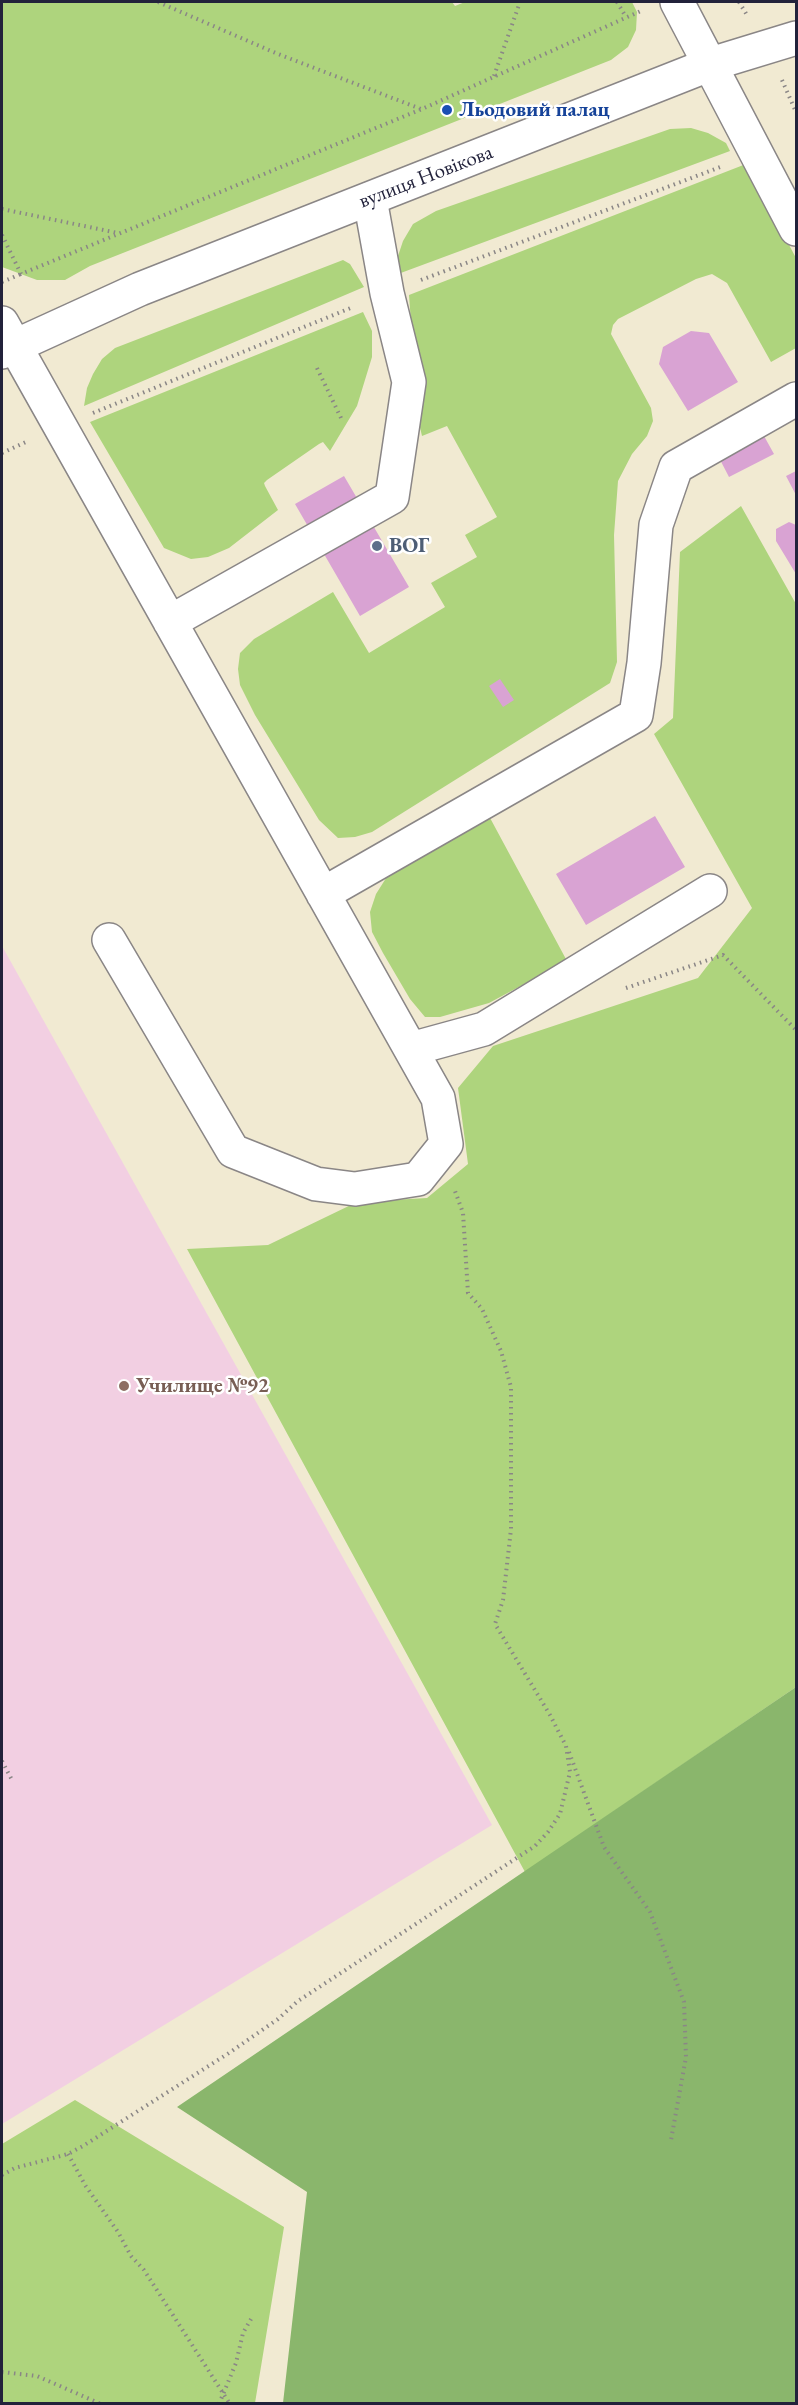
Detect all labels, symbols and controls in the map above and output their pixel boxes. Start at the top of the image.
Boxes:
place label: Льодовий палац [459,97,610,123]
marker: Льодовий палац [440,103,454,117]
street label: вулиця Новікова [355,140,497,214]
place label: ВОГ [389,533,429,559]
marker: ВОГ [370,539,384,553]
place label: Училище №92 [136,1373,269,1399]
marker: Училище №92 [117,1379,131,1393]

